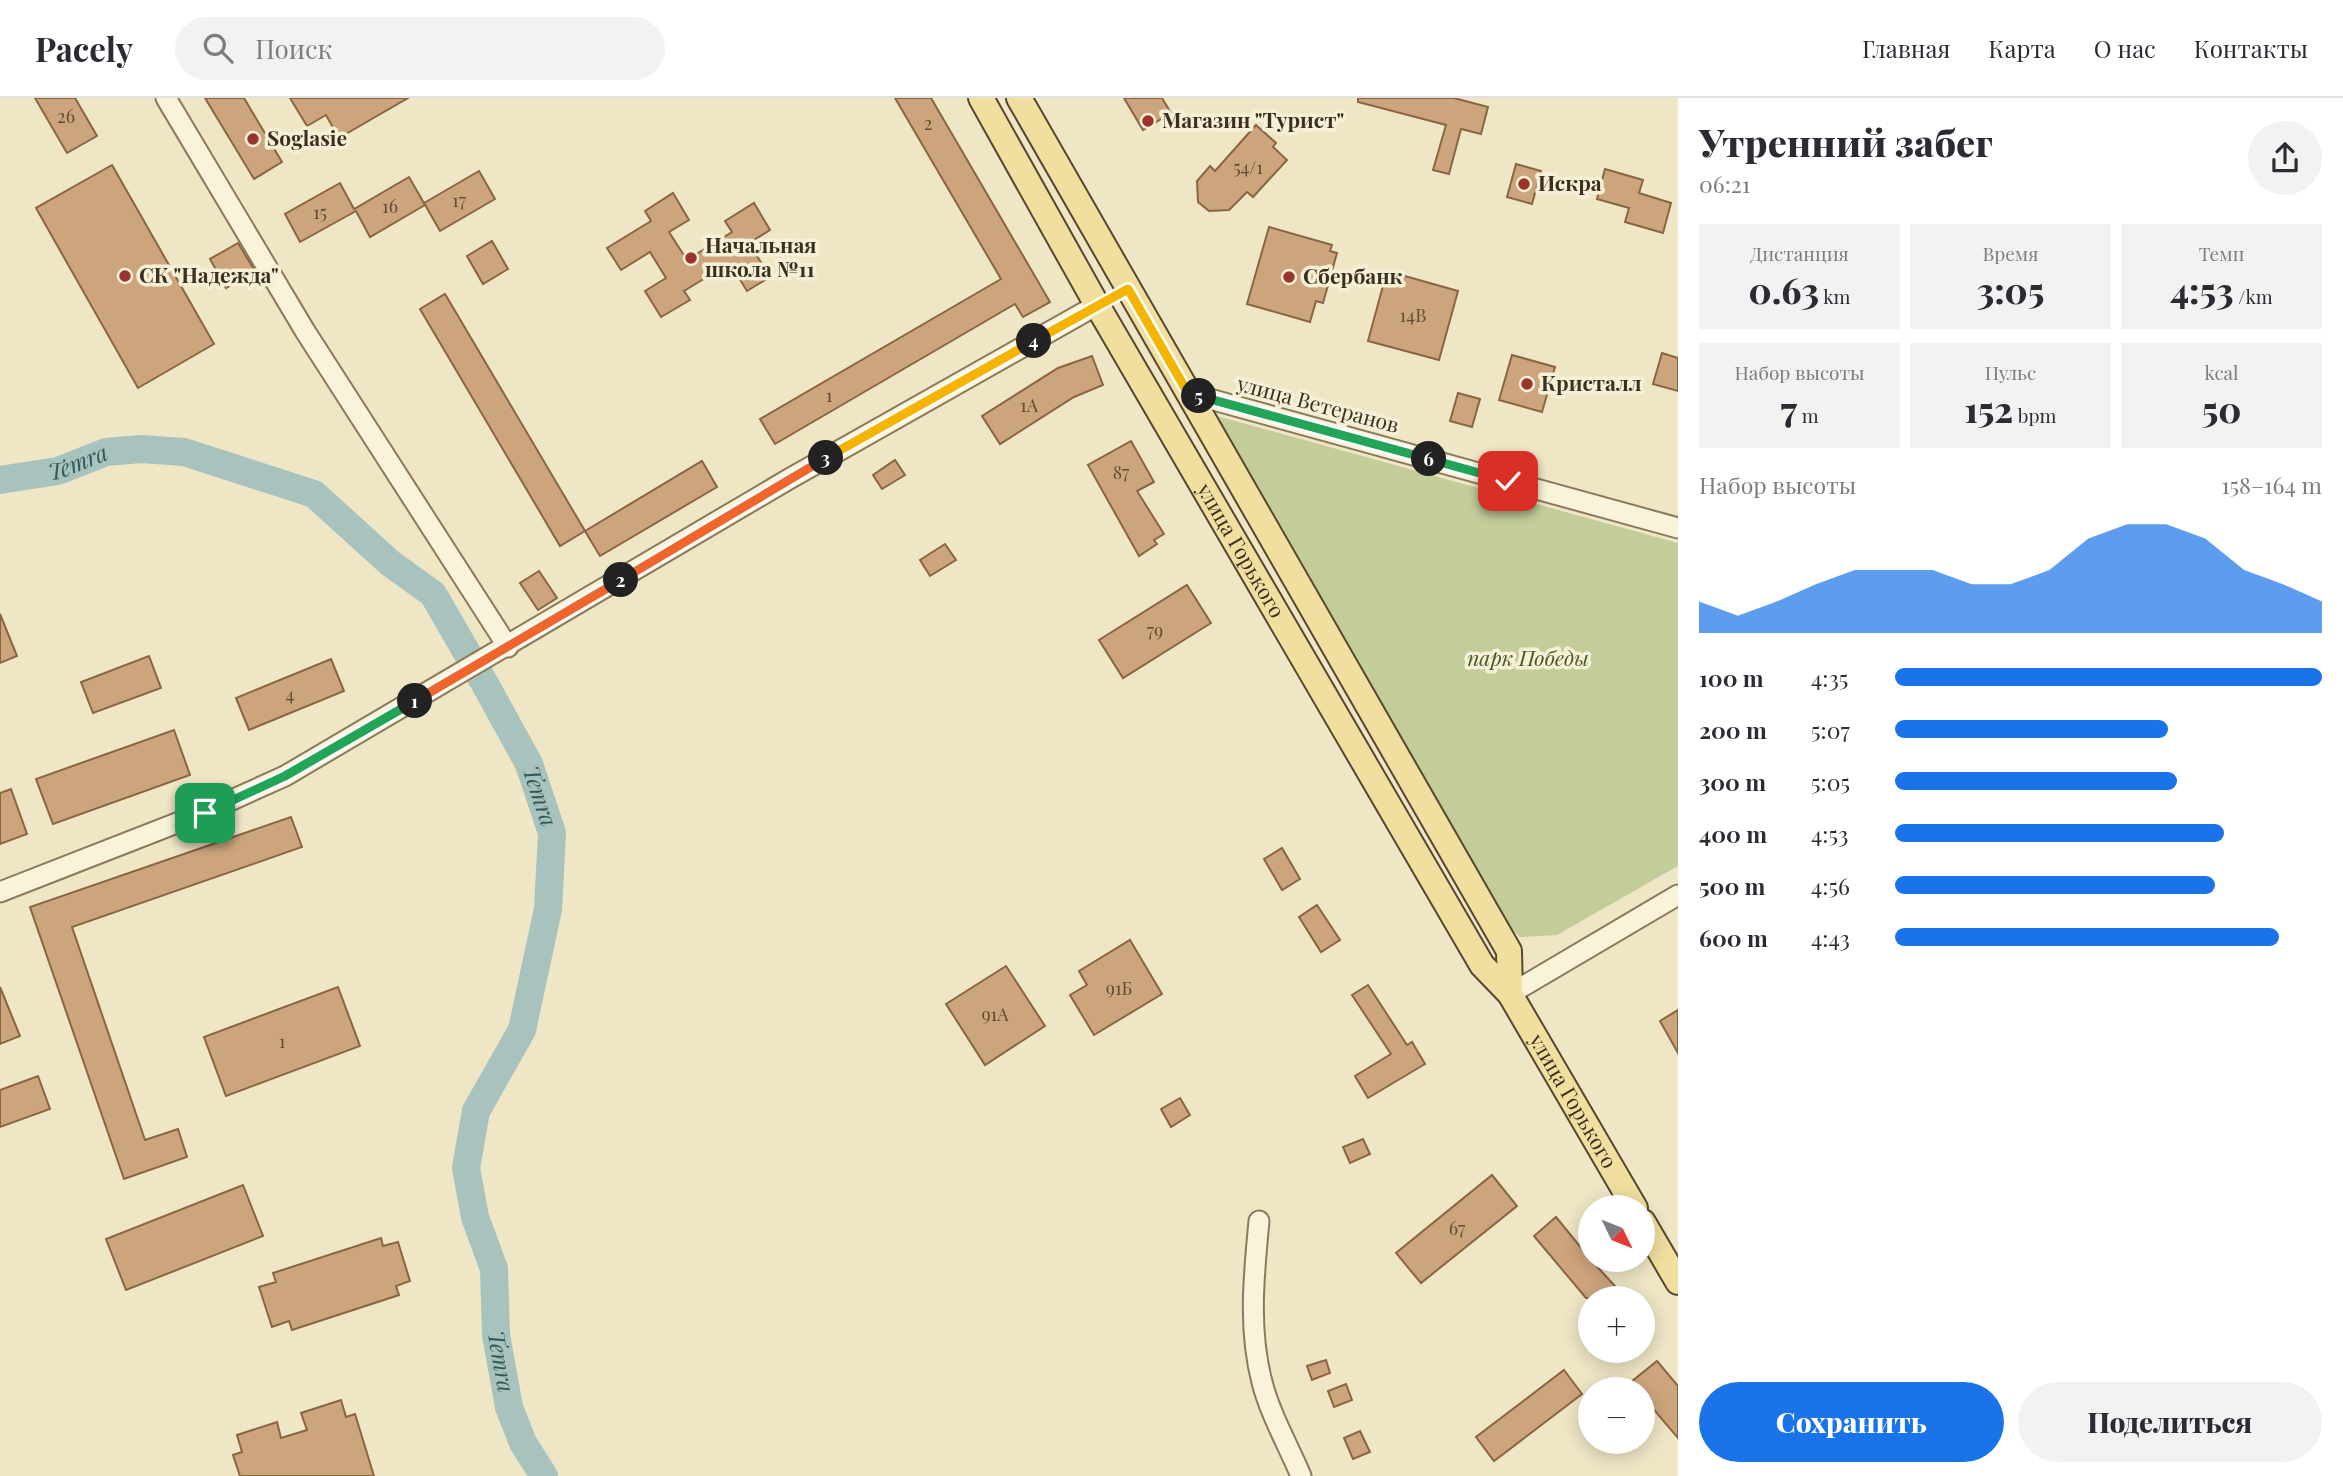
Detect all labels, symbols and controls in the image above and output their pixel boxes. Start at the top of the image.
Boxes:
search box [175,17,665,80]
text: Pacely [35,26,133,70]
icon: search [199,29,237,67]
text: Поиск [255,31,333,66]
text: Главная [1862,32,1950,64]
text: Карта [1988,32,2056,64]
text: О нас [2094,32,2156,64]
text: Контакты [2194,32,2308,64]
house number: 26 [57,104,75,128]
place label: Магазин "Турист" [1162,105,1344,133]
house number: 2 [924,111,932,135]
marker: Магазин "Турист" [1140,113,1156,129]
text: Утренний забег [1699,116,1993,167]
button: share [2248,121,2322,195]
place label: Soglasie [267,123,347,151]
marker: Soglasie [245,131,261,147]
house number: 54/1 [1233,155,1263,179]
place label: Искра [1538,168,1602,196]
text: 06:21 [1699,168,1750,199]
marker: Искра [1516,176,1532,192]
house number: 17 [452,188,467,212]
house number: 16 [382,194,398,218]
house number: 15 [313,200,327,224]
place label: Начальная школа №11 [705,230,816,282]
text: Дистанция [1750,240,1849,266]
text: Время [1982,240,2039,266]
text: Темп [2199,240,2244,266]
marker: Начальная школа №11 [683,250,699,266]
place label: СК "Надежда" [139,260,279,288]
place label: Сбербанк [1303,261,1403,289]
text: 0.63 [1749,266,1819,313]
text: 3:05 [1977,266,2044,313]
text: 4:53 [2170,266,2234,313]
marker: СК "Надежда" [117,268,133,284]
marker: Сбербанк [1281,269,1297,285]
text: km [1819,283,1850,309]
text: /km [2234,283,2273,309]
house number: 14В [1400,303,1426,327]
pin: 4 [1016,324,1052,358]
text: 4 [1028,327,1039,353]
text: Набор высоты [1735,359,1864,385]
text: Пульс [1985,359,2036,385]
text: kcal [2204,359,2239,385]
street label: улица Ветеранов [1234,368,1402,438]
place label: Кристалл [1541,368,1642,396]
marker: Кристалл [1519,376,1535,392]
pin: 5 [1182,378,1216,414]
text: 5 [1194,382,1203,408]
house number: 1 [826,383,833,407]
text: 7 [1780,385,1797,432]
text: 152 [1965,385,2013,432]
text: 50 [2202,385,2241,432]
house number: 1А [1020,393,1039,417]
text: m [1797,402,1819,428]
text: bpm [2013,402,2056,428]
water label: Temra [46,436,112,486]
pin: 3 [808,440,844,476]
pin: 6 [1412,442,1446,476]
text: 3 [821,444,830,470]
text: 6 [1423,445,1434,471]
pin [1478,451,1538,511]
house number: 87 [1113,460,1130,484]
icon: check [1489,462,1527,500]
text: Набор высоты [1699,469,1856,500]
text: 158–164 m [2221,469,2322,500]
street label: улица Горького [1191,477,1292,622]
pin: 2 [604,562,638,598]
text: 2 [616,566,625,592]
house number: 79 [1147,618,1163,642]
park label: парк Победы [1467,643,1589,671]
text: 100 m [1699,662,1764,693]
text: 4:35 [1811,662,1848,693]
house number: 4 [286,682,295,706]
pin: 1 [398,684,432,718]
text: 1 [411,687,418,713]
text: 200 m [1699,714,1767,745]
text: 5:07 [1811,714,1850,745]
water label: Temra [517,761,566,830]
text: 300 m [1699,766,1766,797]
text: 5:05 [1811,766,1850,797]
pin [175,783,235,843]
icon: arrive [186,794,224,832]
text: 400 m [1699,818,1767,849]
text: 4:53 [1811,818,1848,849]
text: 500 m [1699,870,1765,901]
text: 4:56 [1811,870,1850,901]
text: 600 m [1699,922,1768,953]
text: 4:43 [1811,922,1850,953]
house number: 91Б [1106,976,1132,1000]
house number: 91А [981,1002,1009,1026]
street label: улица Горького [1524,1027,1625,1173]
house number: 1 [279,1029,286,1053]
north arrow [1578,1195,1656,1272]
map controls [1578,1195,1655,1454]
house number: 67 [1449,1216,1466,1240]
button: + [1578,1286,1655,1363]
water label: Temra [482,1328,523,1395]
button: − [1578,1377,1655,1454]
button: Сохранить [1699,1382,2004,1462]
button: Поделиться [2018,1382,2322,1462]

